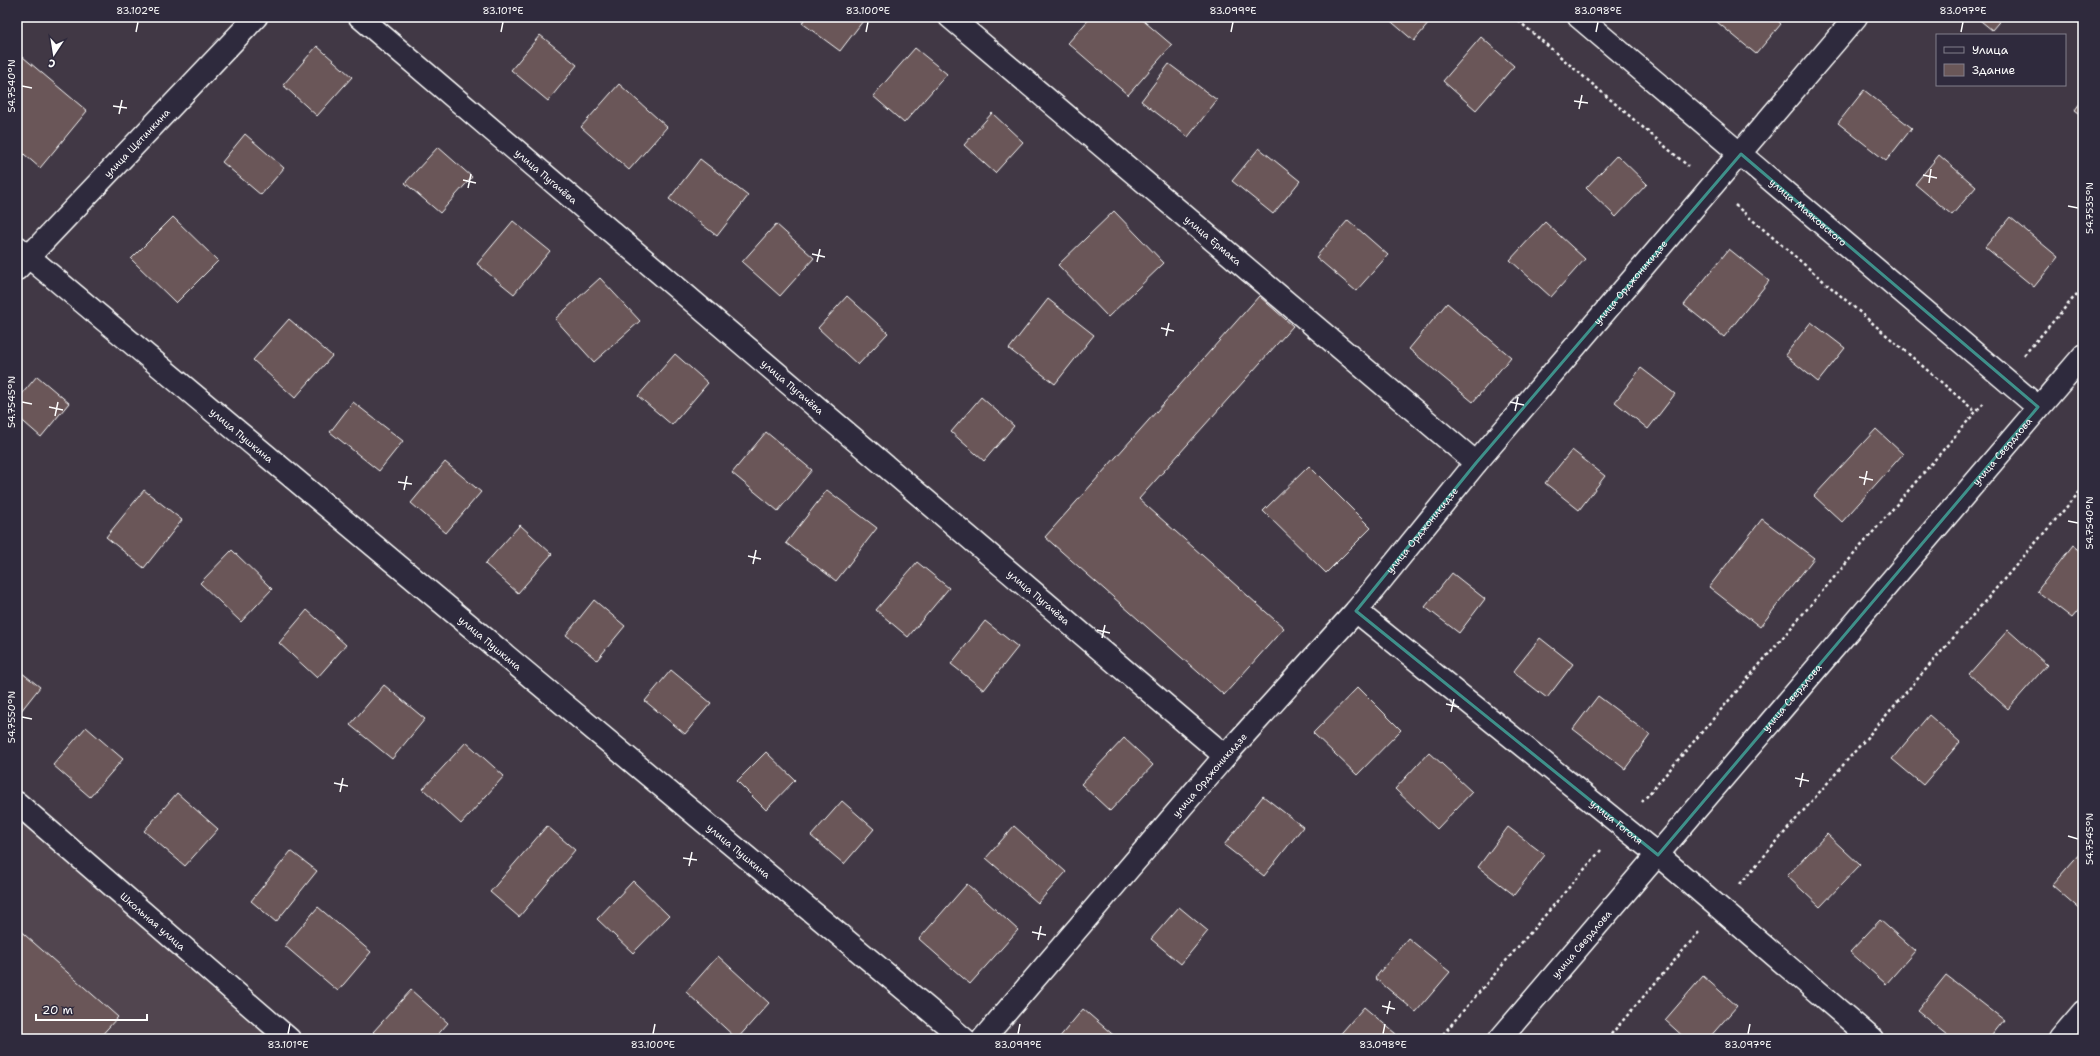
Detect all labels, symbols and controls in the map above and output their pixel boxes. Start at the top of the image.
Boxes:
text: 83.102°E [116,4,160,17]
text: 83.101°E [482,4,524,17]
text: 83.100°E [846,4,890,17]
text: 83.099°E [1209,4,1257,17]
text: 83.098°E [1574,4,1622,17]
text: 83.097°E [1939,4,1987,17]
north arrow [34,34,74,74]
legend [1936,34,2066,86]
text: Улица [1972,42,2009,58]
text: С [47,55,57,71]
text: 54.7540°N [5,59,18,113]
text: Здание [1972,62,2016,78]
street label: улица Щетинкина [101,105,173,180]
street label: улица Пугачёва [512,146,581,207]
street label: улица Маяковского [1767,175,1850,248]
text: 54.7535°N [2083,182,2096,234]
street label: улица Ермака [1182,212,1245,268]
street label: улица Орджоникидзе [1590,237,1670,327]
street label: улица Пугачёва [759,356,827,417]
text: 54.7545°N [5,376,18,428]
street label: улица Пушкина [207,405,277,466]
street label: улица Свердлова [1969,414,2035,488]
street label: улица Орджоникидзе [1383,484,1461,576]
text: 54.7540°N [2083,496,2096,550]
street label: улица Пугачёва [1005,567,1074,628]
street label: улица Пушкина [456,613,525,674]
street label: улица Свердлова [1759,660,1825,734]
text: 54.7550°N [5,691,18,743]
street label: улица Орджоникидзе [1169,730,1250,820]
street label: улица Гоголя [1587,796,1646,847]
text: 54.7545°N [2083,813,2096,865]
street label: улица Пушкина [705,820,774,881]
street label: Школьная улица [118,889,189,953]
street label: улица Свердлова [1548,907,1614,981]
scale bar [36,996,147,1022]
text: 20 m [42,1002,73,1018]
text: 83.101°E [267,1038,309,1051]
text: 83.100°E [631,1038,675,1051]
text: 83.099°E [994,1038,1042,1051]
text: 83.098°E [1359,1038,1407,1051]
text: 83.097°E [1724,1038,1772,1051]

